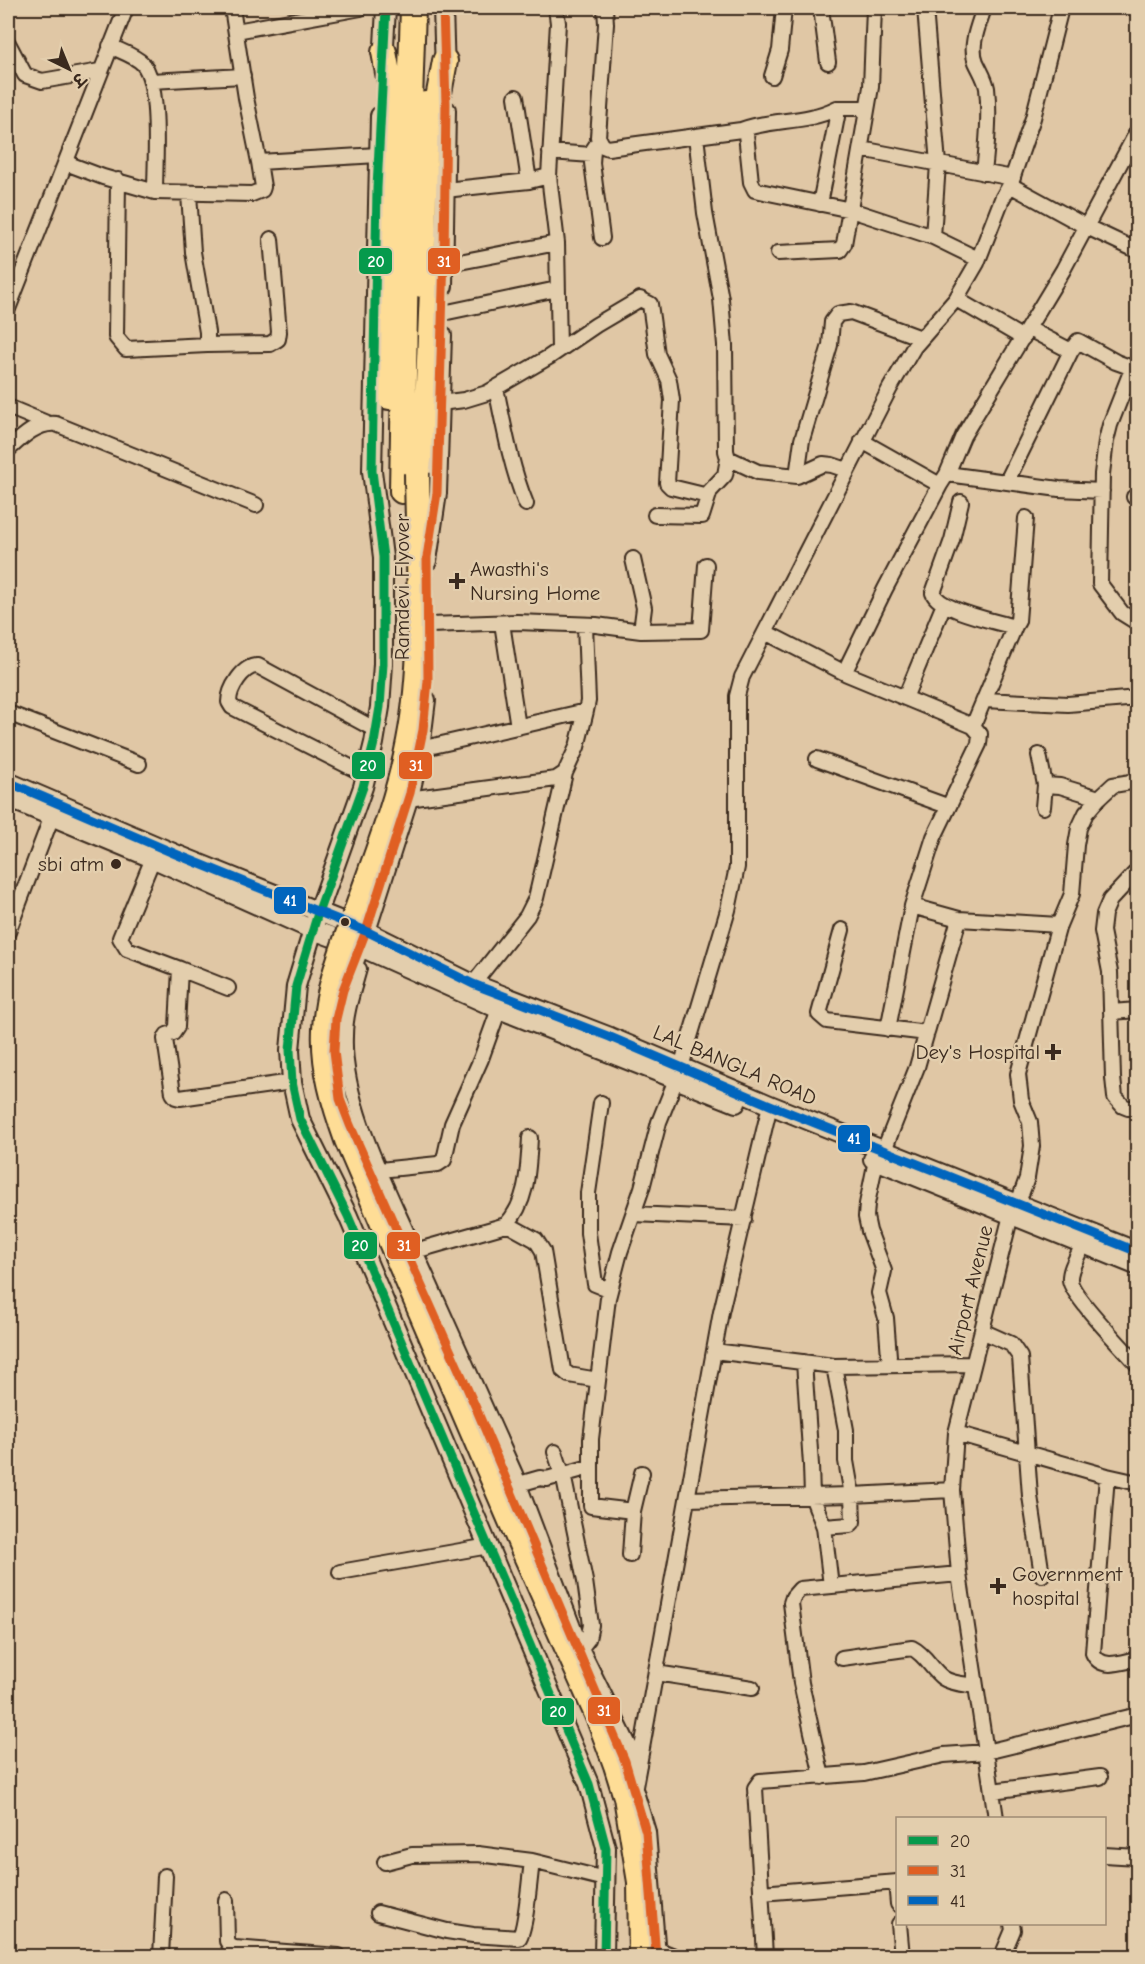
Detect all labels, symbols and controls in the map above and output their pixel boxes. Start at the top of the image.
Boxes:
north arrow [39,39,99,99]
text: उ [68,68,90,90]
line badge: 20 [358,247,393,275]
line badge: 31 [427,247,461,275]
text: 20 [367,253,385,271]
text: 31 [437,253,451,271]
street label: Ramdevi Flyover [390,513,414,660]
place label: Awasthi's Nursing Home [470,557,600,605]
marker: Awasthi's Nursing Home [448,572,466,590]
line badge: 20 [351,751,386,780]
line badge: 31 [398,751,433,780]
text: 20 [359,757,377,775]
text: 31 [409,757,423,775]
place label: sbi atm [38,852,104,876]
marker: sbi atm [109,857,123,871]
line badge: 41 [273,886,307,915]
text: 41 [283,892,297,910]
unlabelled marker [339,916,351,928]
street label: LAL BANGLA ROAD [650,1020,820,1110]
place label: Dey's Hospital [915,1040,1040,1064]
marker: Dey's Hospital [1044,1043,1062,1061]
line badge: 41 [837,1124,871,1153]
text: 41 [847,1130,861,1148]
street label: Airport Avenue [942,1223,998,1357]
line badge: 20 [343,1231,378,1260]
line badge: 31 [386,1231,421,1260]
text: 20 [351,1237,369,1255]
text: 31 [397,1237,411,1255]
place label: Government hospital [1012,1562,1123,1610]
marker: Government hospital [989,1577,1007,1595]
line badge: 31 [587,1696,621,1725]
line badge: 20 [541,1697,575,1726]
text: 31 [597,1702,611,1720]
text: 20 [549,1703,567,1721]
legend [896,1817,1106,1925]
text: 20 [950,1831,970,1852]
text: 31 [950,1861,966,1882]
text: 41 [950,1891,966,1912]

